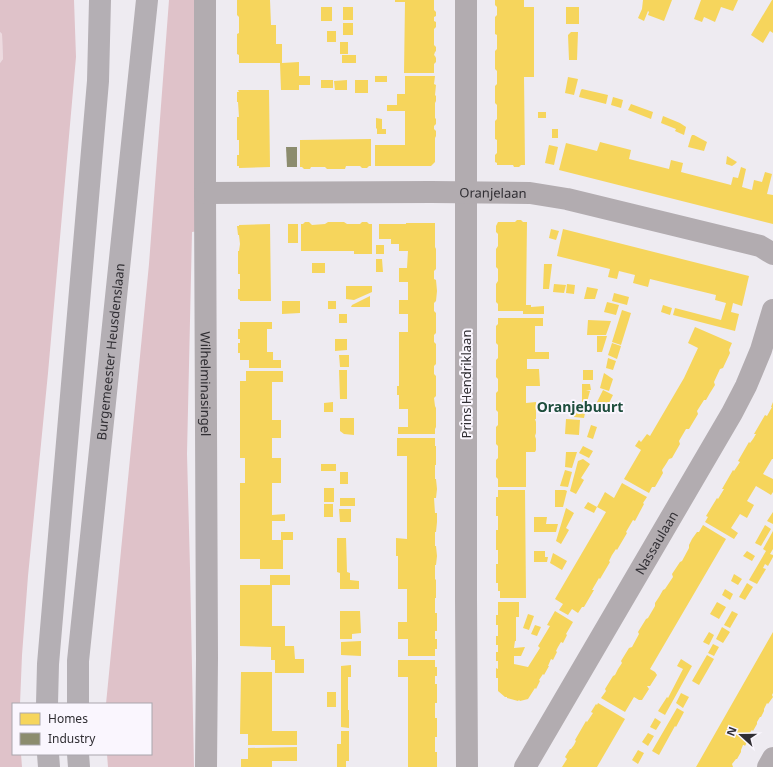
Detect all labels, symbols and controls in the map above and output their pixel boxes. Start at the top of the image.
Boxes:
street label: Oranjelaan [459,183,527,202]
street label: Burgemeester Heusdenslaan [92,262,128,441]
street label: Prins Hendriklaan [457,330,475,438]
street label: Wilhelminasingel [197,332,215,436]
district label: Oranjebuurt [537,397,623,416]
street label: Nassaulaan [631,507,682,578]
legend [12,703,152,755]
text: Homes [48,710,88,727]
north arrow [721,715,761,755]
text: N [723,724,740,738]
text: Industry [48,730,96,747]

